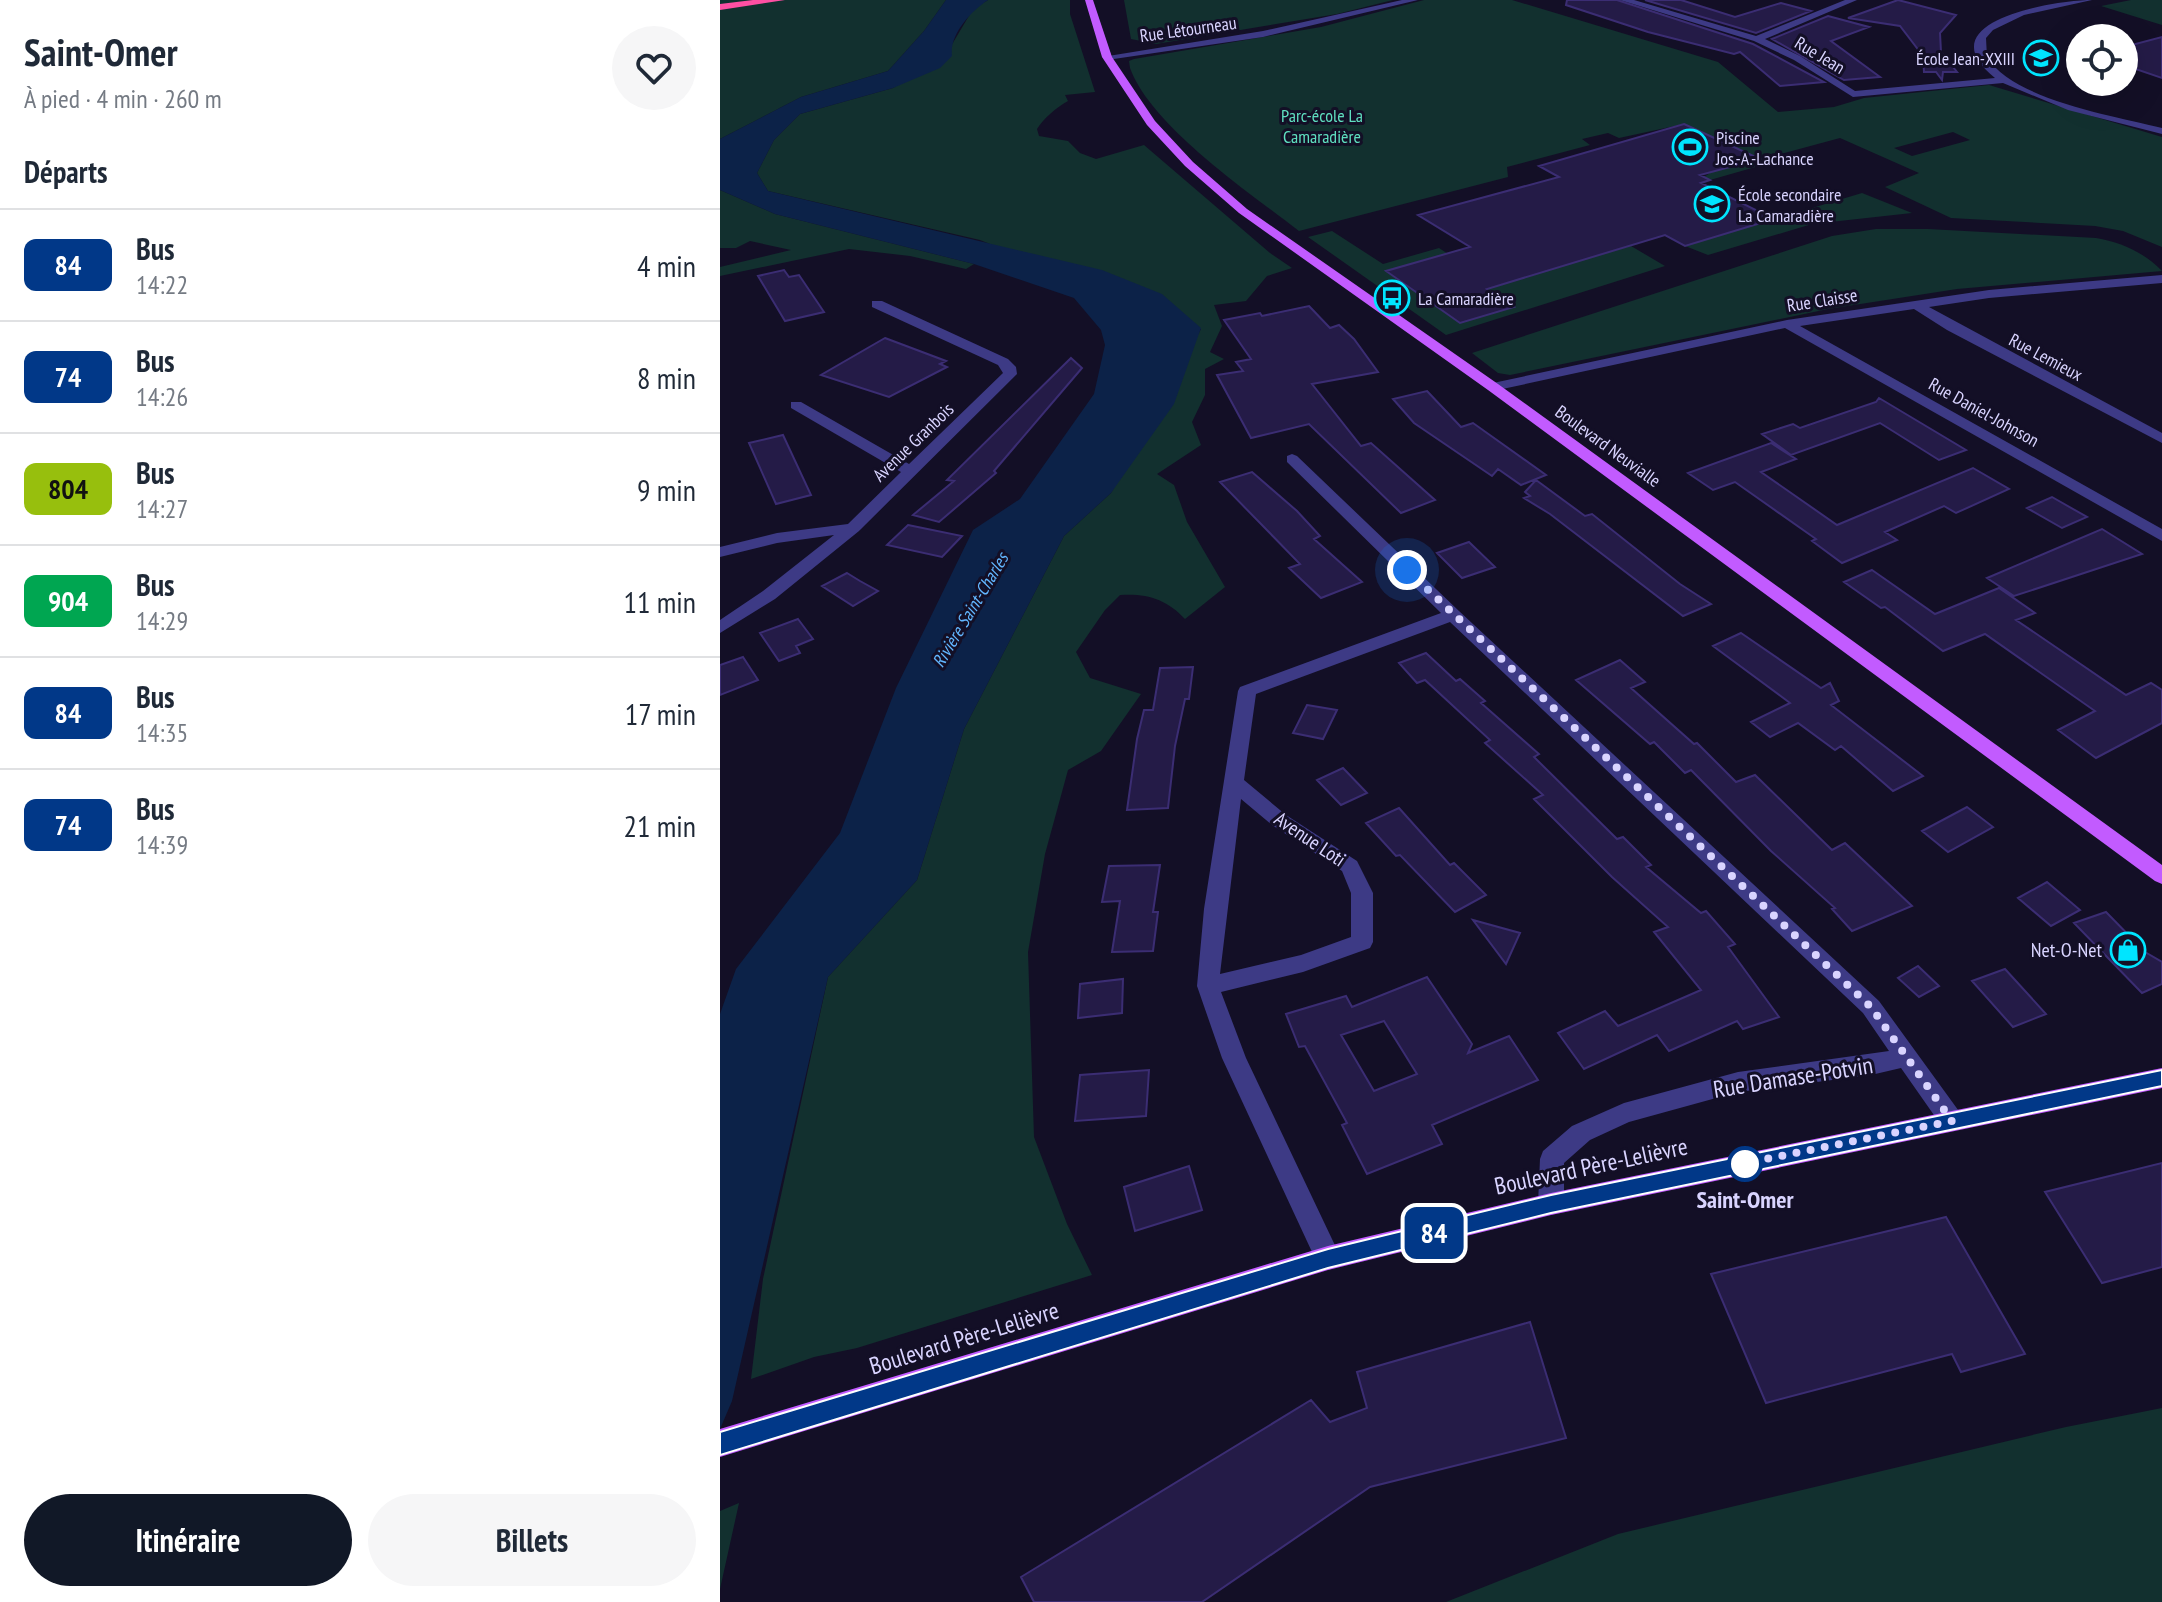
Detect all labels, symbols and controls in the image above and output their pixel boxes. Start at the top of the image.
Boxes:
street label: Rue Létourneau [1138,11,1238,47]
map controls [2066,24,2138,96]
button: locate [2066,24,2138,96]
button: heart [612,26,696,110]
text: Saint-Omer [24,27,178,76]
street label: Rue Jean [1791,31,1849,79]
school or university icon: École Jean-XXIII [2022,39,2060,77]
place label: École Jean-XXIII [1916,47,2015,70]
text: À pied · 4 min · 260 m [24,82,222,115]
park label: Parc-école La Camaradière [1281,104,1363,148]
place label: Piscine Jos.-A.-Lachance [1715,126,1814,170]
sports icon: Piscine Jos.-A.-Lachance [1671,128,1709,166]
text: Départs [24,152,107,191]
place label: École secondaire La Camaradière [1738,183,1841,227]
school or university icon: École secondaire La Camaradière [1693,185,1731,223]
text: Bus [136,229,175,268]
text: 84 [55,246,81,283]
text: 4 min [637,246,696,285]
text: 14:22 [136,268,188,301]
bus stop icon: La Camaradière [1373,279,1411,317]
street label: Rue Claisse [1785,283,1859,317]
place label: La Camaradière [1418,287,1514,310]
street label: Rue Lemieux [2005,328,2087,386]
text: Bus [136,341,175,380]
text: 74 [55,358,81,395]
text: 8 min [637,358,696,397]
street label: Rue Daniel-Johnson [1925,372,2043,452]
text: 14:26 [136,380,188,413]
street label: Avenue Granbois [868,398,958,486]
street label: Boulevard Neuvialle [1551,400,1665,492]
text: Bus [136,453,175,492]
text: 804 [48,470,88,507]
text: 9 min [637,470,696,509]
text: 14:27 [136,492,188,525]
water label: Rivière Saint-Charles [927,547,1014,671]
your location [1387,550,1427,590]
text: Bus [136,565,175,604]
text: 904 [48,582,88,619]
text: 11 min [623,582,696,621]
text: 14:29 [136,604,188,637]
text: Bus [136,677,175,716]
text: 84 [55,694,81,731]
text: 17 min [625,694,696,733]
text: 14:35 [136,716,188,749]
text: Bus [136,789,175,828]
text: 74 [55,806,81,843]
text: 21 min [623,806,696,845]
street label: Avenue Loti [1269,806,1351,872]
text: 14:39 [136,828,188,861]
shop icon: Net-O-Net [2109,931,2147,969]
place label: Net-O-Net [2031,937,2102,963]
street label: Rue Damase-Potvin [1711,1049,1875,1105]
street label: Boulevard Père-Lelièvre [1492,1130,1690,1202]
marker: Saint-Omer [1728,1147,1762,1181]
place label: Saint-Omer [1696,1184,1794,1215]
line badge: 84 [1398,1207,1470,1259]
text: 84 [1421,1214,1447,1251]
street label: Boulevard Père-Lelièvre [865,1294,1063,1382]
button: Itinéraire [24,1494,352,1586]
button: Billets [368,1494,696,1586]

